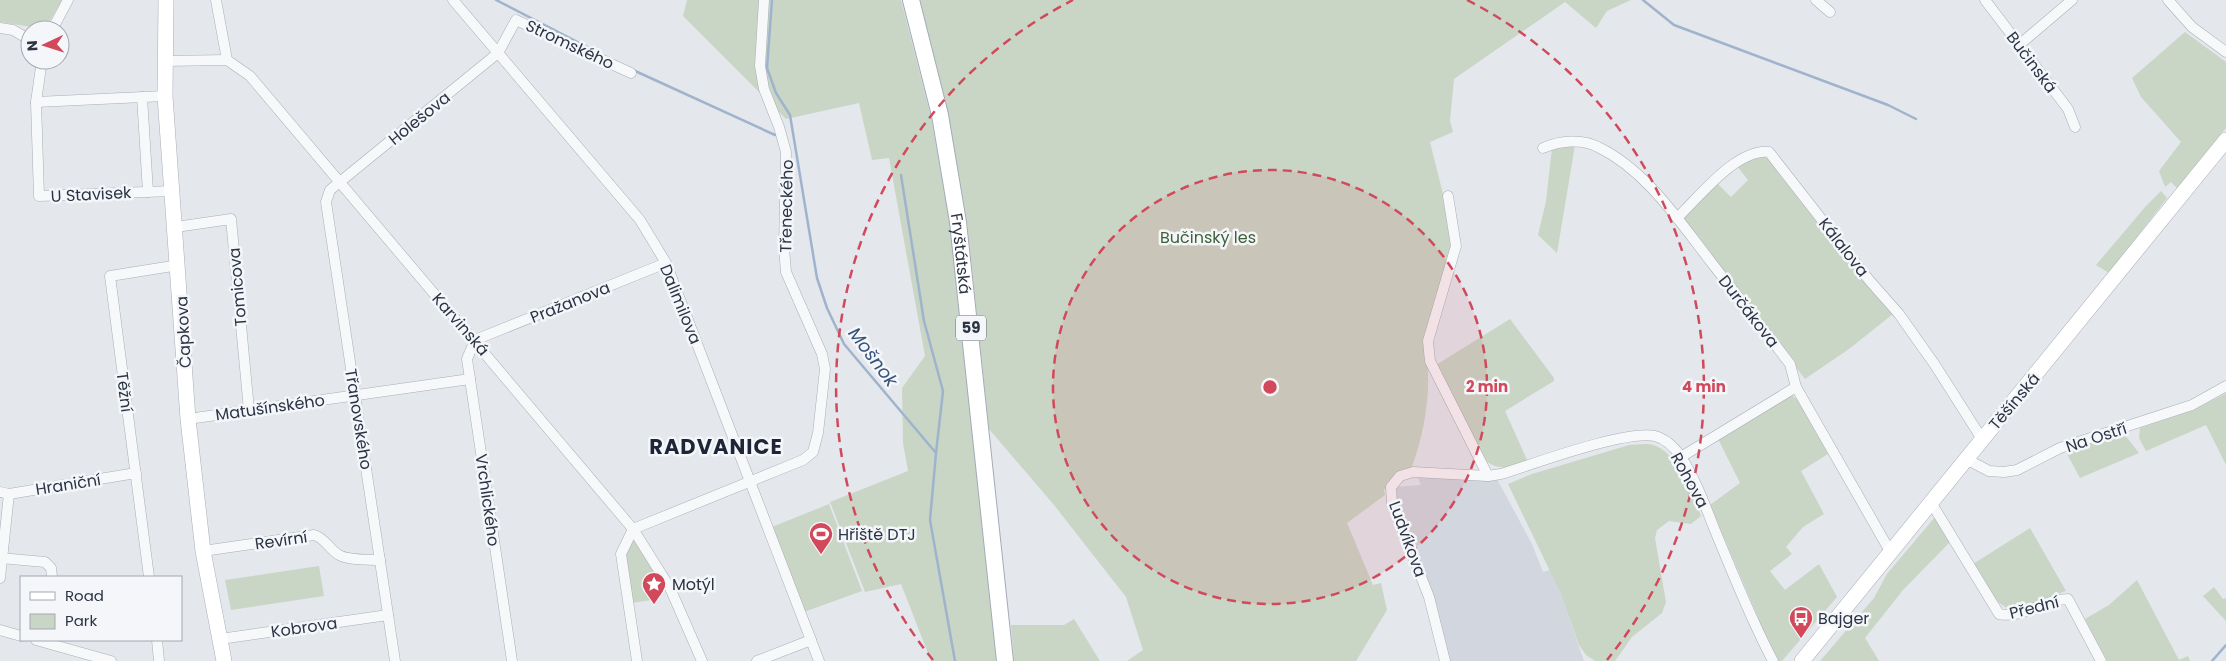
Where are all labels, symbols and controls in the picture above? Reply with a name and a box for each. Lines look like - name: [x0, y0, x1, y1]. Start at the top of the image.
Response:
- street label: Stromského: [522, 14, 618, 75]
- north arrow: [20, 20, 70, 70]
- street label: Bučinská: [2001, 27, 2062, 98]
- text: N: [22, 40, 42, 52]
- street label: Holešova: [383, 86, 455, 150]
- street label: Třeneckého: [774, 159, 799, 253]
- street label: U Stavisek: [50, 181, 133, 208]
- street label: Fryštátská: [945, 212, 977, 295]
- street label: Kálalova: [1813, 213, 1874, 282]
- park label: Bučinský les: [1160, 226, 1256, 249]
- street label: Tomicova: [223, 247, 252, 327]
- street label: Dalimilova: [654, 261, 707, 348]
- street label: Durčákova: [1713, 270, 1784, 352]
- street label: Pražanova: [527, 276, 614, 329]
- street label: Karvinská: [427, 288, 495, 361]
- street label: Čapkova: [170, 295, 197, 369]
- road number: 59: [956, 316, 986, 340]
- water label: Mošnok: [843, 322, 904, 392]
- street label: Třanovského: [339, 367, 378, 471]
- street label: Těšínská: [1984, 368, 2045, 435]
- street label: Těžní: [111, 371, 138, 413]
- text: 2 min: [1466, 376, 1508, 397]
- text: 4 min: [1682, 376, 1726, 397]
- centre of rings: [1261, 378, 1279, 396]
- street label: Matušínského: [214, 388, 326, 427]
- street label: Na Ostří: [2063, 417, 2130, 458]
- district label: RADVANICE: [649, 432, 783, 461]
- street label: Rohova: [1665, 448, 1714, 512]
- street label: Vrchlického: [470, 452, 505, 548]
- street label: Hraniční: [34, 468, 102, 501]
- street label: Ludvíkova: [1383, 498, 1432, 580]
- sports icon: Hřiště DTJ: [808, 521, 834, 555]
- place label: Hřiště DTJ: [838, 523, 916, 546]
- street label: Revírní: [253, 525, 309, 556]
- place icon: Motýl: [641, 571, 667, 605]
- place label: Motýl: [672, 573, 715, 596]
- legend: [20, 576, 182, 641]
- text: Road: [65, 585, 104, 606]
- street label: Přední: [2007, 590, 2061, 625]
- bus stop icon: Bajger: [1788, 605, 1814, 639]
- place label: Bajger: [1818, 607, 1869, 630]
- text: Park: [65, 610, 97, 631]
- street label: Kobrova: [269, 611, 339, 644]

